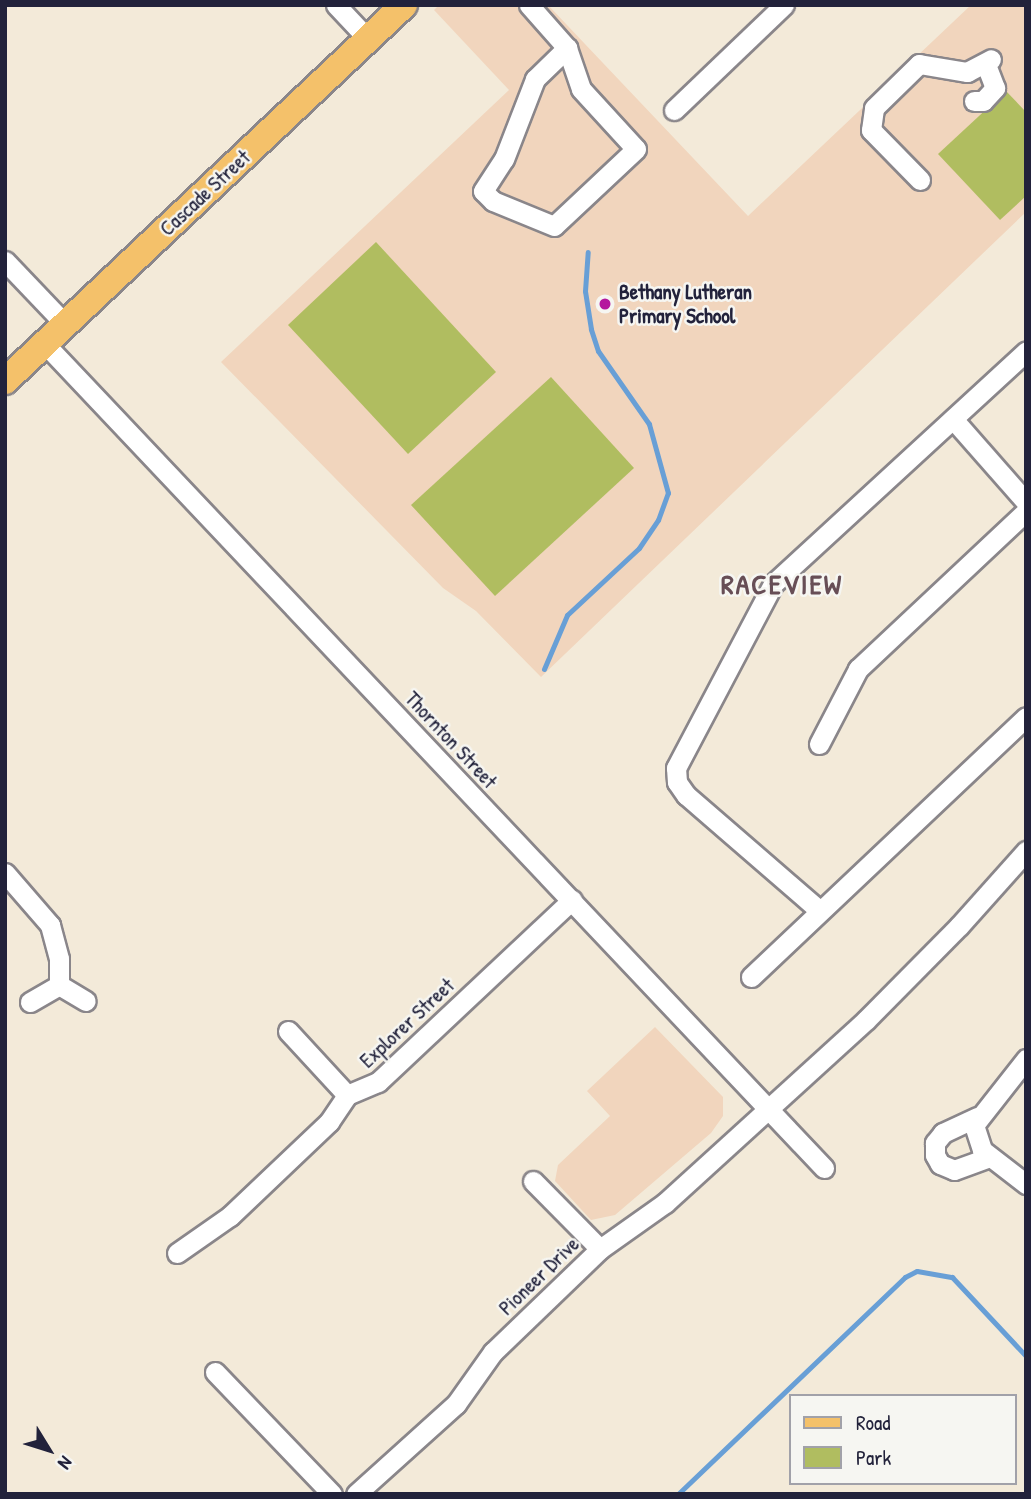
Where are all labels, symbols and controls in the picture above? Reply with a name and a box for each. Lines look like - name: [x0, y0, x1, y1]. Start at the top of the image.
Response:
- street label: Cascade Street: [155, 145, 255, 241]
- place label: Bethany Lutheran Primary School: [619, 279, 752, 329]
- marker: Bethany Lutheran Primary School: [597, 296, 613, 312]
- district label: RACEVIEW: [722, 567, 842, 601]
- street label: Thornton Street: [400, 686, 502, 794]
- street label: Explorer Street: [355, 973, 459, 1073]
- street label: Pioneer Drive: [494, 1232, 584, 1320]
- legend: [790, 1394, 1017, 1485]
- text: Road: [856, 1408, 890, 1437]
- north arrow: [14, 1415, 84, 1485]
- text: Park: [856, 1443, 891, 1472]
- text: N: [52, 1451, 79, 1475]

